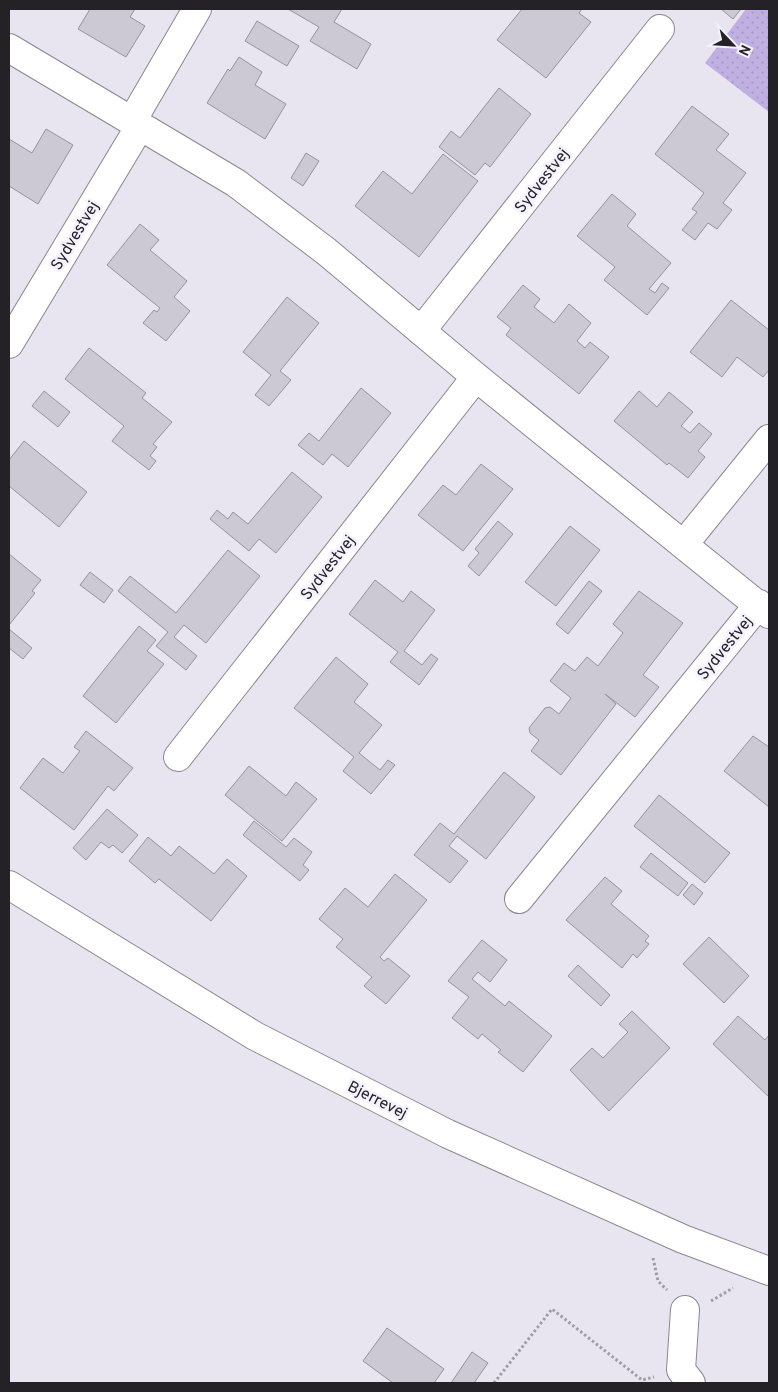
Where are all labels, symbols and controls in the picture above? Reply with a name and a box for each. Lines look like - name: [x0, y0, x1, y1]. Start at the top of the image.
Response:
- north arrow: [708, 20, 758, 70]
- text: N: [734, 42, 753, 58]
- street label: Sydvestvej: [511, 145, 574, 218]
- street label: Sydvestvej: [47, 198, 104, 274]
- street label: Sydvestvej: [297, 532, 360, 605]
- street label: Sydvestvej: [694, 612, 758, 685]
- street label: Bjerrevej: [344, 1077, 410, 1124]

